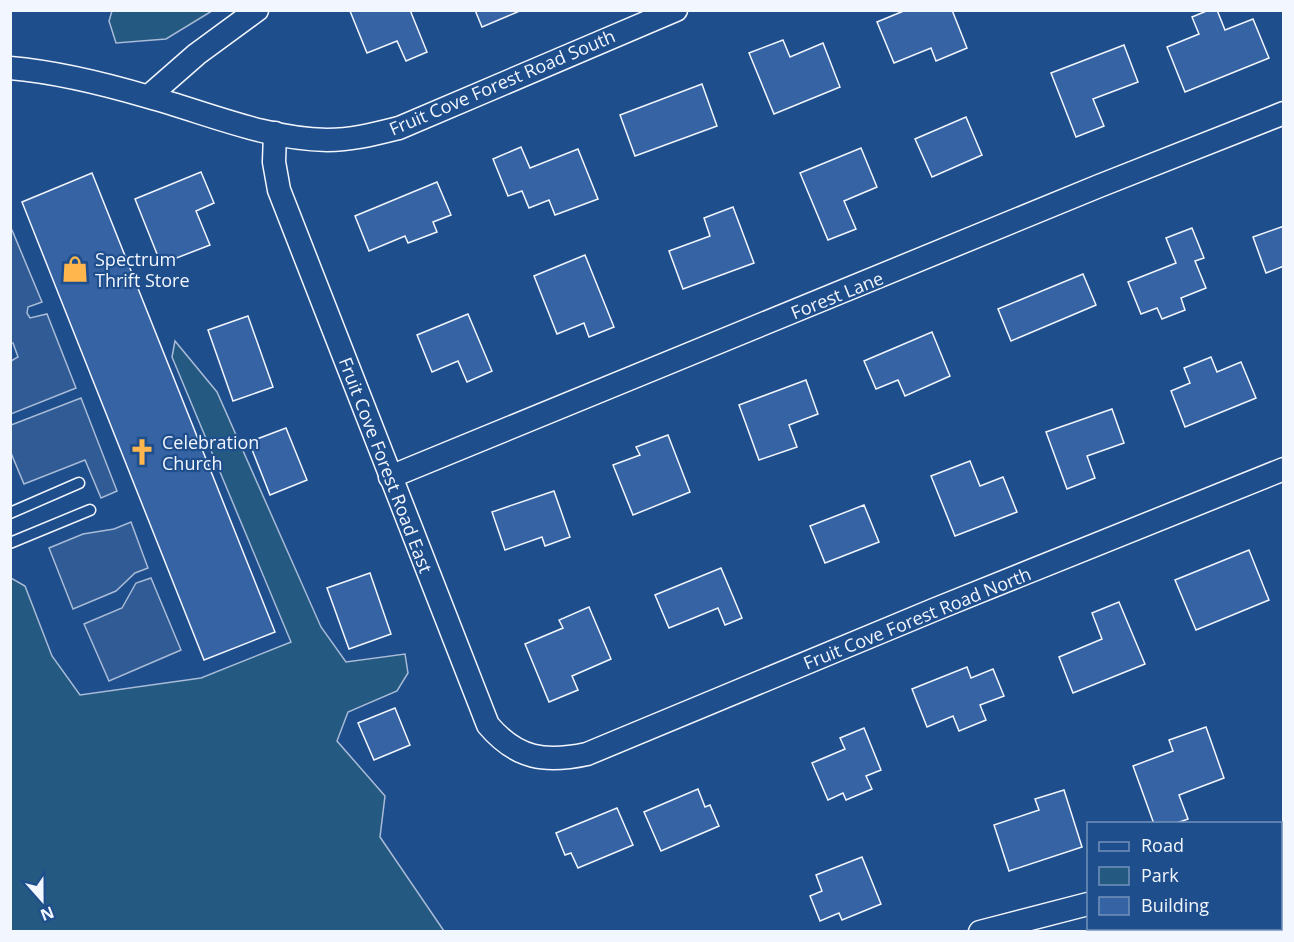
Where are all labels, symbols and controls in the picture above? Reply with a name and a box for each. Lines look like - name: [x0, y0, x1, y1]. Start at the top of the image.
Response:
- street label: Fruit Cove Forest Road South: [385, 23, 619, 141]
- place label: Spectrum Thrift Store: [95, 247, 190, 292]
- shop icon: Spectrum Thrift Store: [60, 254, 90, 284]
- street label: Forest Lane: [787, 266, 887, 324]
- street label: Fruit Cove Forest Road East: [334, 354, 438, 576]
- place label: Celebration Church: [162, 430, 259, 475]
- church icon: Celebration Church: [127, 437, 157, 467]
- street label: Fruit Cove Forest Road North: [800, 561, 1034, 675]
- legend: [1087, 822, 1282, 930]
- text: Road: [1141, 833, 1184, 857]
- text: Park: [1141, 863, 1179, 887]
- north arrow: [12, 870, 72, 930]
- text: Building: [1141, 893, 1209, 917]
- text: N: [37, 901, 57, 927]

